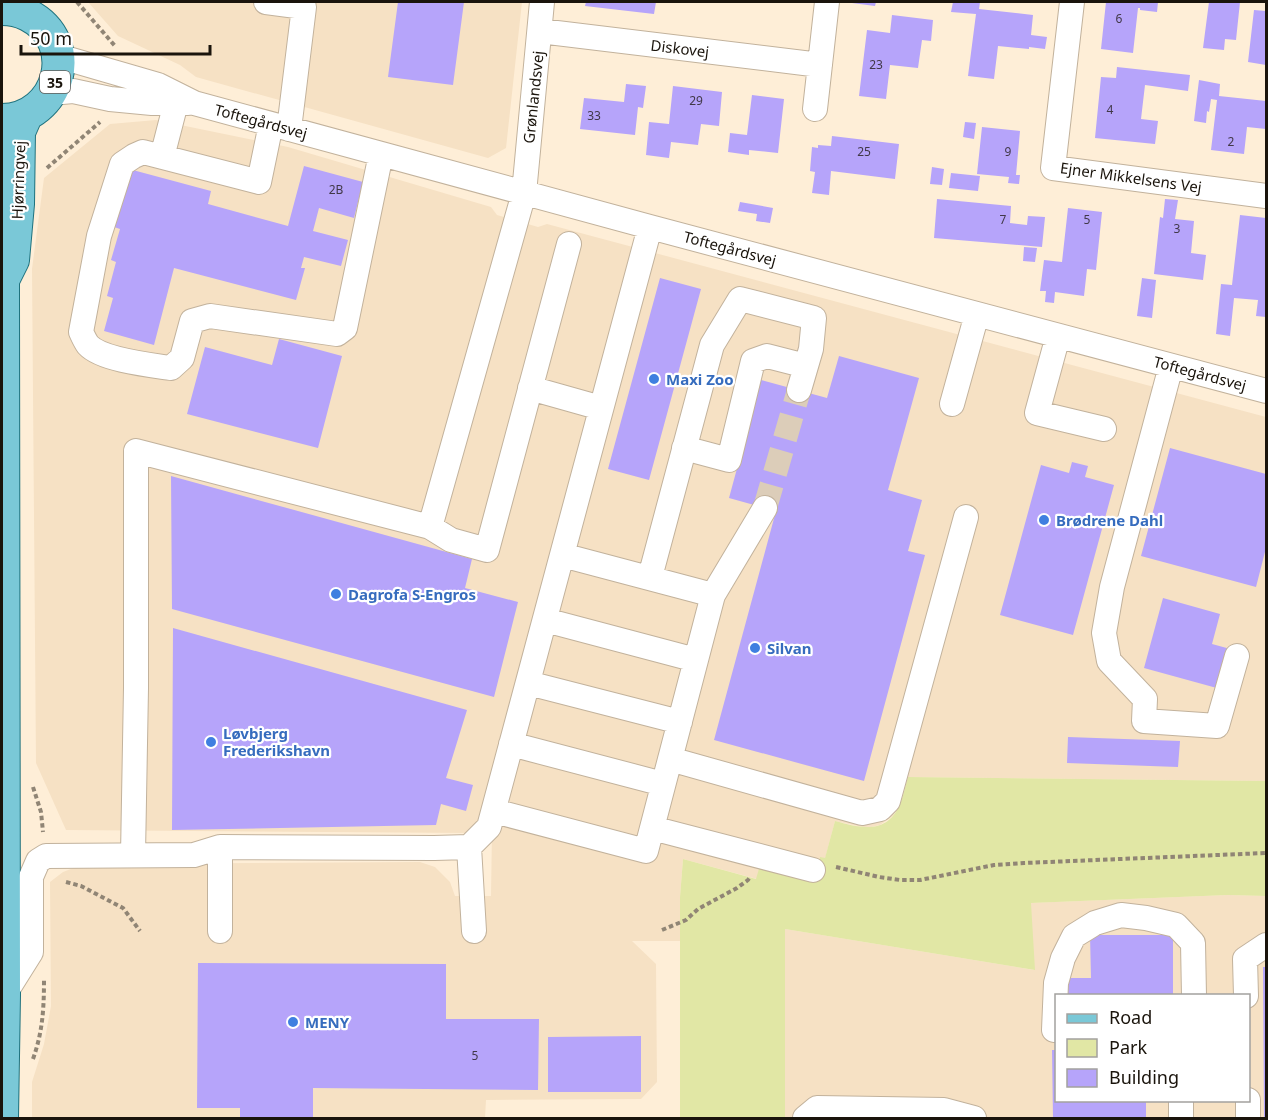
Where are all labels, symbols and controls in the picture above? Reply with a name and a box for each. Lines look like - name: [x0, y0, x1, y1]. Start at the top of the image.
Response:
- house number: 6: [1116, 10, 1123, 27]
- scale bar: [21, 18, 210, 56]
- text: 50 m: [30, 26, 72, 50]
- street label: Diskovej: [650, 34, 710, 62]
- street label: Grønlandsvej: [518, 50, 548, 144]
- house number: 23: [869, 56, 883, 73]
- road number: 35: [40, 71, 70, 93]
- house number: 29: [689, 92, 703, 109]
- street label: Toftegårdsvej: [212, 99, 310, 143]
- house number: 4: [1107, 101, 1114, 118]
- house number: 33: [587, 107, 601, 124]
- house number: 2: [1228, 133, 1235, 150]
- street label: Hjørringvej: [7, 140, 29, 220]
- house number: 25: [857, 143, 871, 160]
- house number: 9: [1005, 143, 1012, 160]
- street label: Ejner Mikkelsens Vej: [1059, 157, 1203, 197]
- house number: 2B: [329, 181, 344, 198]
- house number: 7: [1000, 211, 1007, 228]
- house number: 5: [1084, 211, 1091, 228]
- house number: 3: [1174, 220, 1181, 237]
- street label: Toftegårdsvej: [681, 226, 779, 270]
- street label: Toftegårdsvej: [1151, 351, 1249, 395]
- place label: Maxi Zoo: [666, 369, 734, 389]
- marker: Maxi Zoo: [647, 372, 661, 386]
- place label: Brødrene Dahl: [1056, 510, 1163, 530]
- marker: Brødrene Dahl: [1037, 513, 1051, 527]
- place label: Dagrofa S-Engros: [348, 584, 476, 604]
- marker: Dagrofa S-Engros: [329, 587, 343, 601]
- place label: Silvan: [767, 638, 812, 658]
- marker: Silvan: [748, 641, 762, 655]
- place label: Løvbjerg Frederikshavn: [223, 723, 330, 760]
- marker: Løvbjerg Frederikshavn: [204, 735, 218, 749]
- legend: [1055, 994, 1250, 1102]
- text: Road: [1109, 1005, 1152, 1029]
- place label: MENY: [305, 1012, 350, 1032]
- marker: MENY: [286, 1015, 300, 1029]
- text: Park: [1109, 1035, 1147, 1059]
- house number: 5: [472, 1047, 479, 1064]
- text: Building: [1109, 1065, 1179, 1089]

